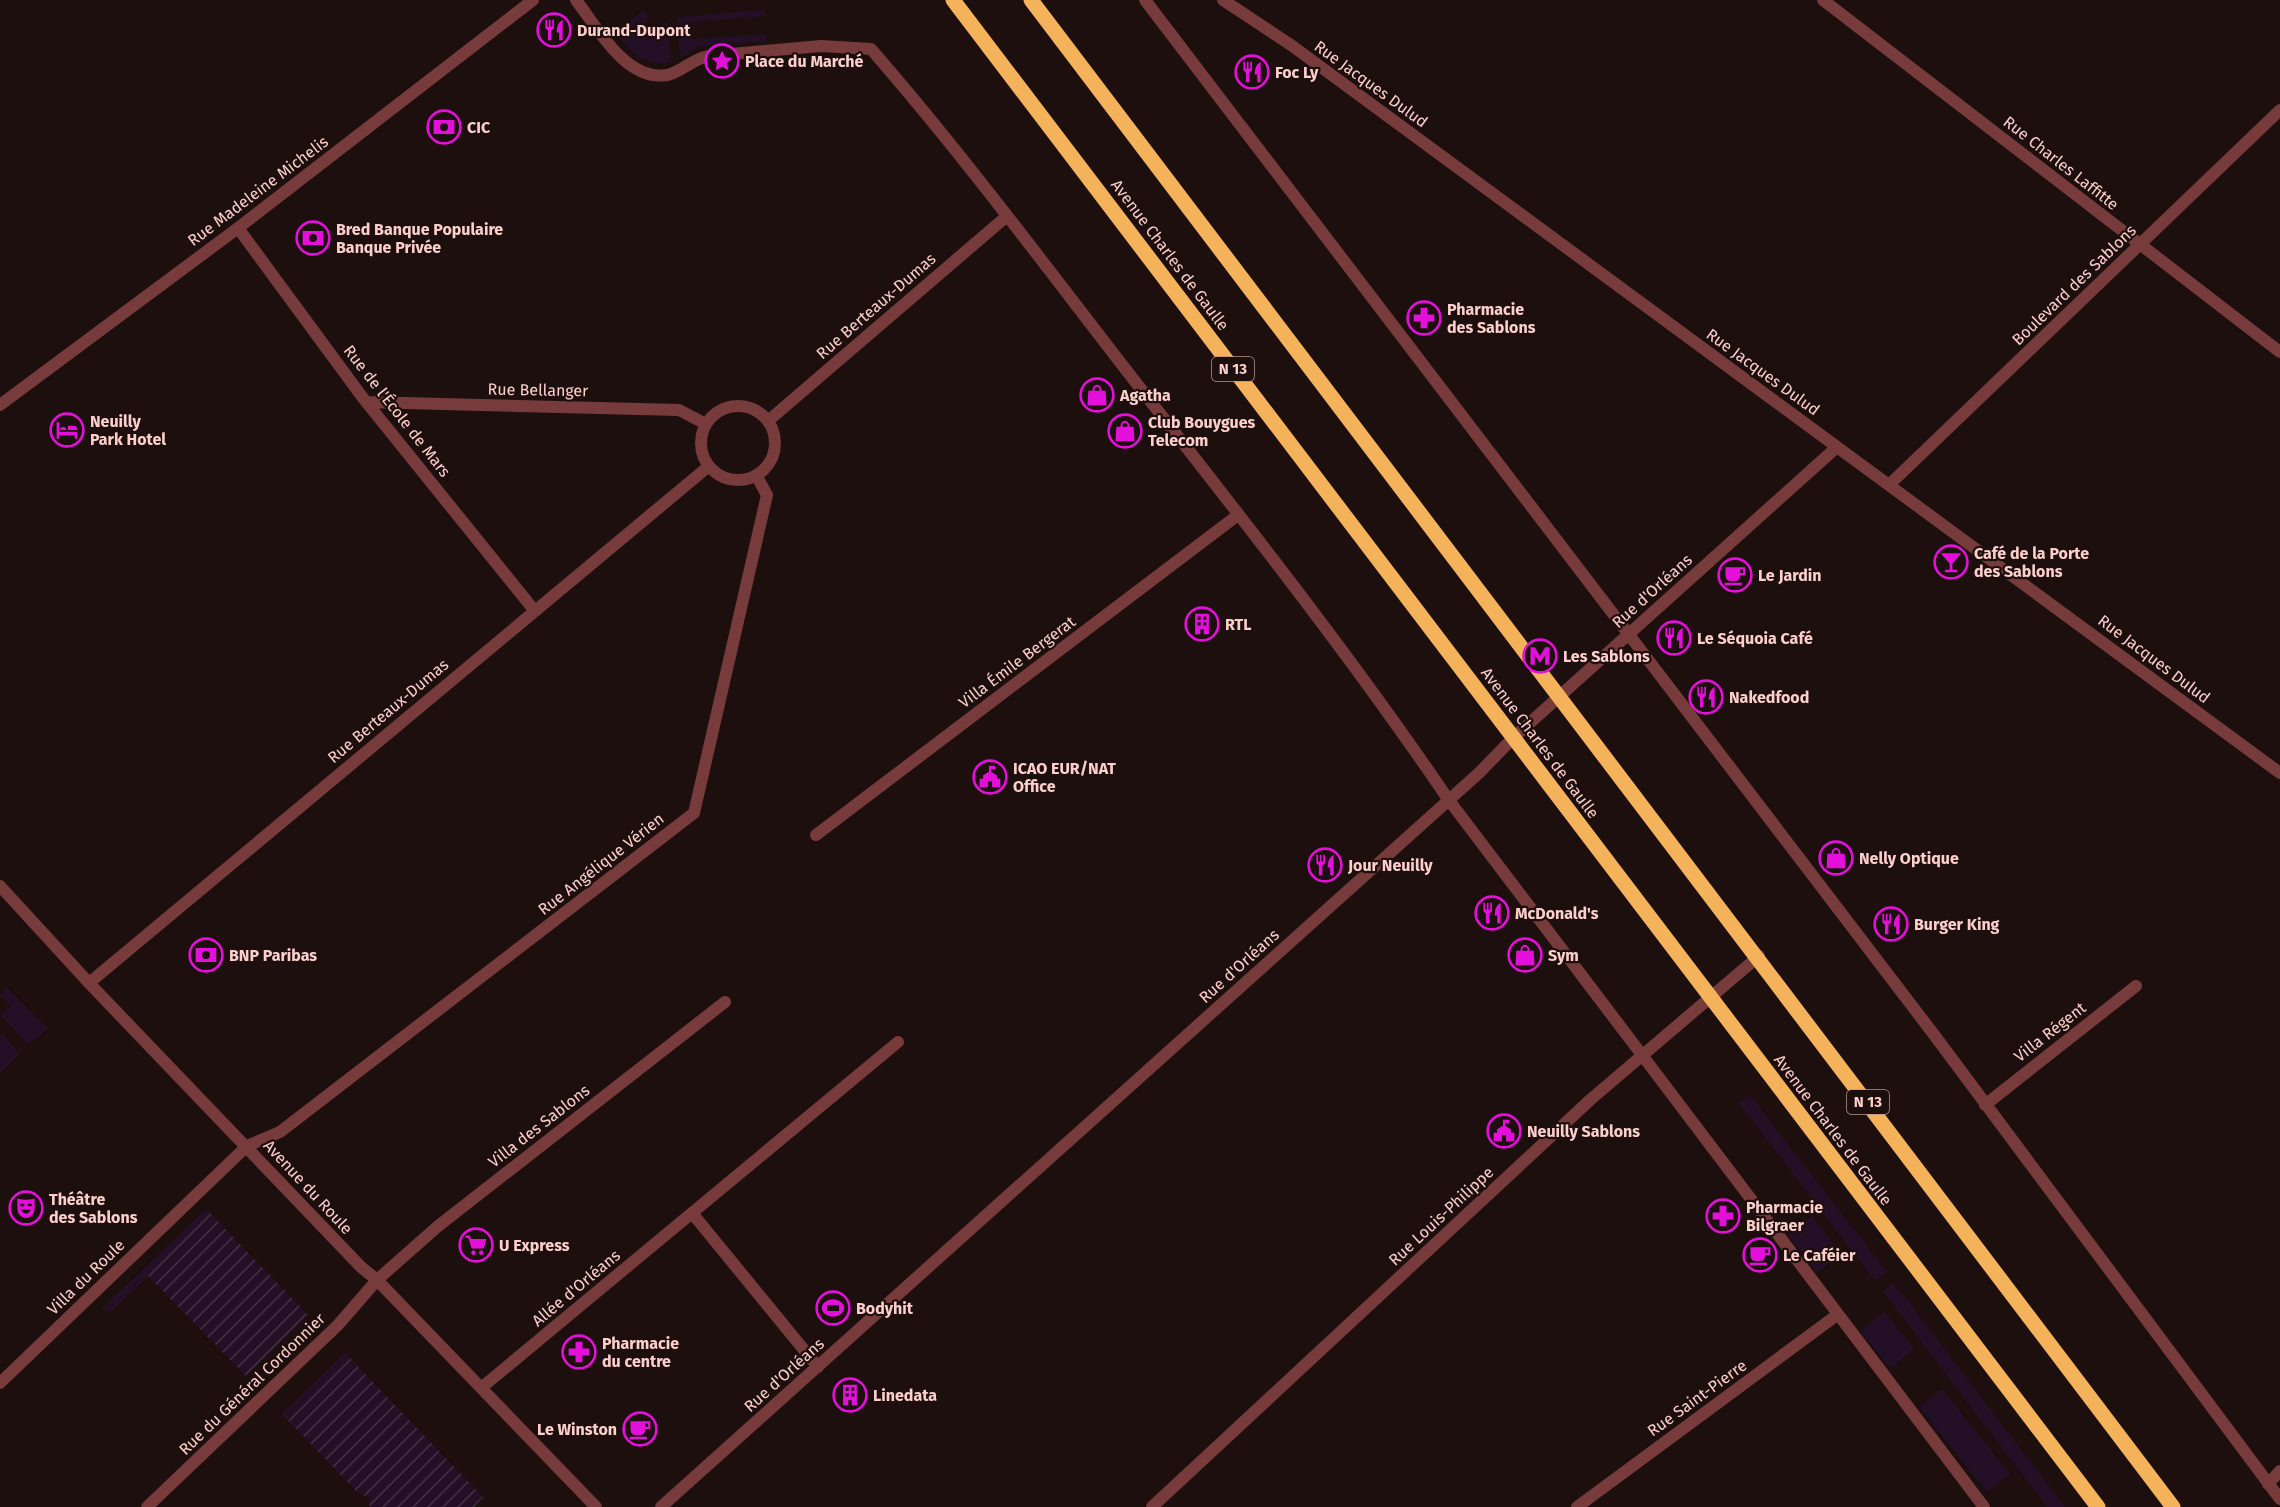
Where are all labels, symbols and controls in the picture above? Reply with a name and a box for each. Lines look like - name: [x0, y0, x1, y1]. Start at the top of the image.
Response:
- restaurant icon: Durand-Dupont: [536, 12, 572, 48]
- place label: Durand-Dupont: [577, 21, 691, 40]
- street label: Rue Jacques Dulud: [1311, 37, 1431, 131]
- place icon: Place du Marché: [704, 43, 740, 79]
- place label: Place du Marché: [745, 52, 864, 71]
- restaurant icon: Foc Ly: [1234, 54, 1270, 90]
- place label: Foc Ly: [1275, 63, 1319, 82]
- bank icon: CIC: [426, 109, 462, 145]
- street label: Rue Charles Laffitte: [2000, 112, 2122, 214]
- place label: CIC: [467, 118, 491, 137]
- street label: Rue Madeleine Michelis: [184, 132, 332, 250]
- street label: Avenue Charles de Gaulle: [1107, 176, 1233, 334]
- bank icon: Bred Banque Populaire Banque Privée: [295, 220, 331, 256]
- place label: Bred Banque Populaire Banque Privée: [336, 220, 503, 257]
- street label: Boulevard des Sablons: [2008, 221, 2140, 349]
- street label: Rue Berteaux-Dumas: [813, 249, 939, 363]
- pharmacy icon: Pharmacie des Sablons: [1406, 300, 1442, 336]
- place label: Pharmacie des Sablons: [1447, 300, 1536, 337]
- street label: Rue Jacques Dulud: [1703, 325, 1823, 419]
- street label: Rue de l'École de Mars: [340, 341, 455, 481]
- road number: N 13: [1212, 357, 1254, 381]
- shop icon: Agatha: [1079, 377, 1115, 413]
- street label: Rue Bellanger: [487, 380, 589, 400]
- place label: Agatha: [1119, 386, 1171, 405]
- hotel icon: Neuilly Park Hotel: [49, 412, 85, 448]
- place label: Neuilly Park Hotel: [90, 412, 166, 449]
- shop icon: Club Bouygues Telecom: [1107, 413, 1143, 449]
- place label: Club Bouygues Telecom: [1148, 413, 1256, 450]
- bar icon: Café de la Porte des Sablons: [1933, 544, 1969, 580]
- place label: Café de la Porte des Sablons: [1974, 544, 2089, 581]
- street label: Rue d'Orléans: [1608, 550, 1696, 632]
- cafe icon: Le Jardin: [1717, 557, 1753, 593]
- place label: Le Jardin: [1758, 566, 1822, 585]
- building icon: RTL: [1184, 606, 1220, 642]
- street label: Villa Émile Bergerat: [954, 611, 1079, 712]
- street label: Rue Jacques Dulud: [2094, 611, 2214, 707]
- place label: RTL: [1225, 615, 1251, 634]
- restaurant icon: Le Séquoia Café: [1656, 620, 1692, 656]
- place label: Le Séquoia Café: [1697, 629, 1813, 648]
- metro station icon: Les Sablons: [1522, 638, 1558, 674]
- place label: Les Sablons: [1563, 647, 1650, 666]
- street label: Rue Berteaux-Dumas: [324, 655, 452, 767]
- street label: Avenue Charles de Gaulle: [1477, 664, 1603, 822]
- restaurant icon: Nakedfood: [1688, 679, 1724, 715]
- place label: Nakedfood: [1729, 688, 1809, 707]
- public building icon: ICAO EUR/NAT Office: [972, 759, 1008, 795]
- place label: ICAO EUR/NAT Office: [1013, 759, 1116, 796]
- street label: Rue Angélique Vérien: [534, 809, 668, 919]
- shop icon: Nelly Optique: [1818, 840, 1854, 876]
- restaurant icon: Jour Neuilly: [1307, 847, 1343, 883]
- place label: Nelly Optique: [1859, 849, 1959, 868]
- place label: Jour Neuilly: [1347, 856, 1433, 875]
- restaurant icon: McDonald's: [1474, 895, 1510, 931]
- place label: McDonald's: [1515, 904, 1599, 923]
- restaurant icon: Burger King: [1873, 906, 1909, 942]
- place label: Burger King: [1914, 915, 2000, 934]
- street label: Rue d'Orléans: [1195, 925, 1283, 1007]
- bank icon: BNP Paribas: [188, 937, 224, 973]
- shop icon: Sym: [1507, 937, 1543, 973]
- place label: BNP Paribas: [229, 946, 317, 965]
- place label: Sym: [1548, 946, 1579, 965]
- street label: Villa Régent: [2010, 998, 2090, 1066]
- street label: Avenue Charles de Gaulle: [1770, 1051, 1896, 1209]
- street label: Villa des Sablons: [485, 1081, 593, 1171]
- road number: N 13: [1847, 1090, 1889, 1114]
- public building icon: Neuilly Sablons: [1486, 1113, 1522, 1149]
- place label: Neuilly Sablons: [1527, 1122, 1640, 1141]
- street label: Avenue du Roule: [259, 1136, 357, 1238]
- street label: Rue Louis-Philippe: [1385, 1163, 1497, 1269]
- theatre icon: Théâtre des Sablons: [8, 1190, 44, 1226]
- place label: Théâtre des Sablons: [49, 1190, 138, 1227]
- pharmacy icon: Pharmacie Bilgraer: [1705, 1198, 1741, 1234]
- place label: Pharmacie Bilgraer: [1746, 1198, 1823, 1235]
- supermarket icon: U Express: [458, 1227, 494, 1263]
- street label: Villa du Roule: [43, 1235, 129, 1319]
- place label: U Express: [499, 1236, 570, 1255]
- cafe icon: Le Caféier: [1742, 1237, 1778, 1273]
- street label: Allée d'Orléans: [528, 1246, 624, 1330]
- place label: Le Caféier: [1783, 1246, 1856, 1265]
- sports icon: Bodyhit: [815, 1290, 851, 1326]
- place label: Bodyhit: [856, 1299, 914, 1318]
- street label: Rue du Général Cordonnier: [175, 1309, 330, 1459]
- pharmacy icon: Pharmacie du centre: [561, 1334, 597, 1370]
- place label: Pharmacie du centre: [602, 1334, 679, 1371]
- street label: Rue d'Orléans: [740, 1334, 828, 1416]
- street label: Rue Saint-Pierre: [1644, 1356, 1750, 1440]
- building icon: Linedata: [832, 1377, 868, 1413]
- place label: Linedata: [873, 1386, 937, 1405]
- cafe icon: Le Winston: [622, 1411, 658, 1447]
- place label: Le Winston: [537, 1420, 617, 1439]

